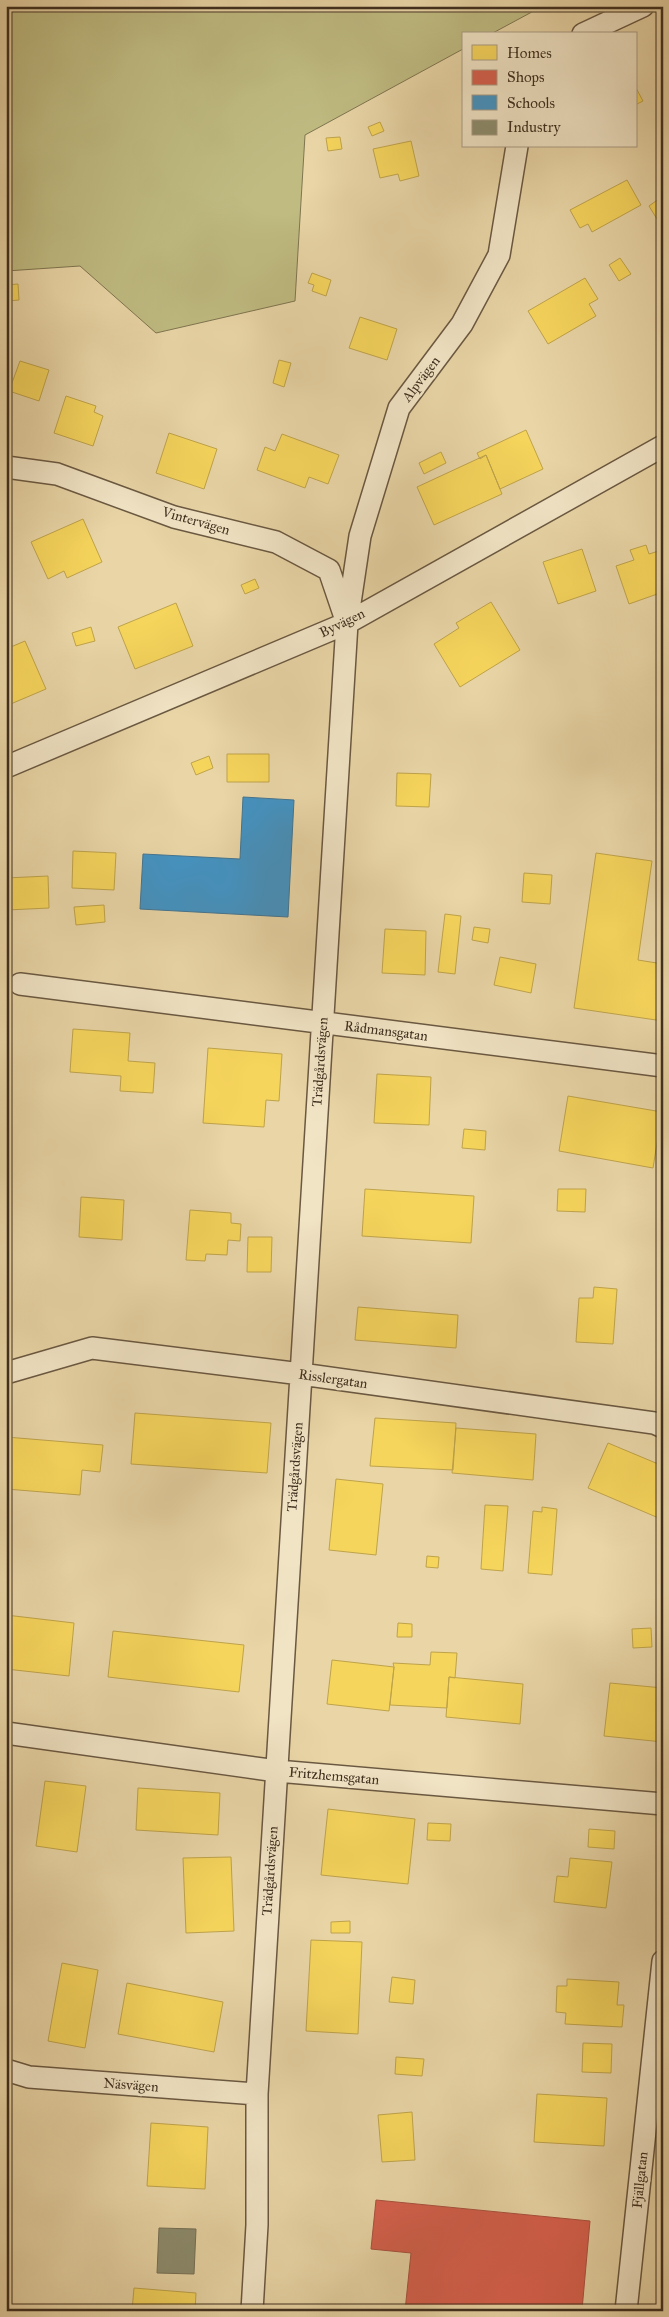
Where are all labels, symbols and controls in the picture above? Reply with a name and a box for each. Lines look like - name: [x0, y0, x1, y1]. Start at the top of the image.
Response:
- legend: [462, 32, 636, 148]
- text: Homes: [507, 44, 552, 62]
- text: Shops: [507, 68, 545, 86]
- text: Schools: [507, 94, 555, 112]
- text: Industry: [507, 118, 561, 136]
- street label: Alpvägen: [398, 353, 444, 406]
- street label: Vintervägen: [159, 503, 232, 539]
- street label: Byvägen: [317, 605, 368, 641]
- street label: Trädgårdsvägen: [308, 1016, 332, 1107]
- street label: Rådmansgatan: [343, 1017, 429, 1045]
- street label: Risslergatan: [297, 1366, 369, 1392]
- street label: Trädgårdsvägen: [283, 1421, 307, 1512]
- street label: Fritzhemsgatan: [288, 1764, 380, 1788]
- street label: Trädgårdsvägen: [258, 1825, 282, 1916]
- street label: Näsvägen: [103, 2075, 160, 2095]
- street label: Fjällgatan: [629, 2150, 651, 2209]

